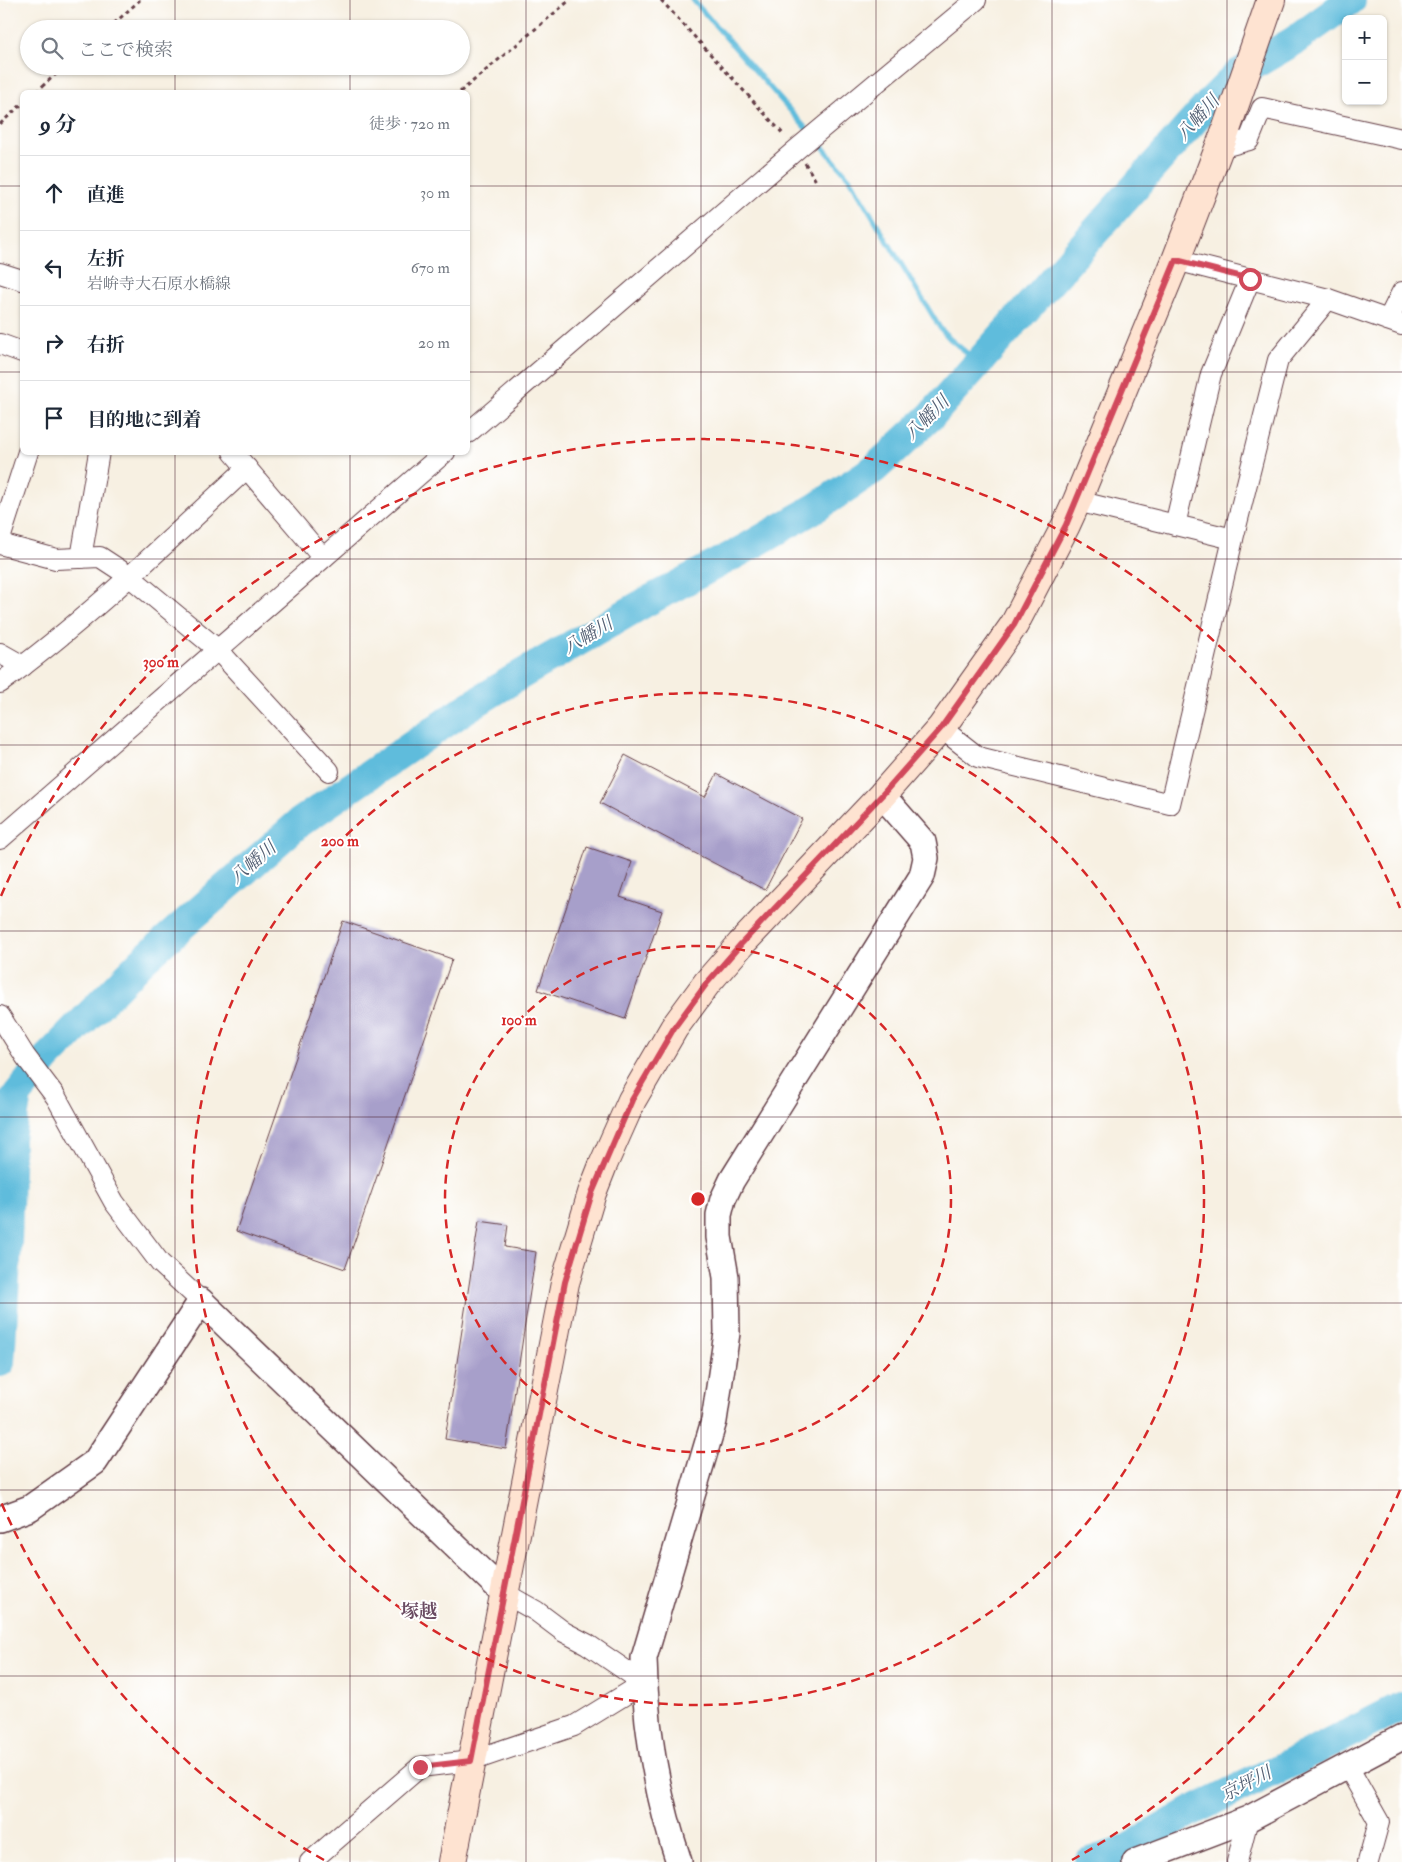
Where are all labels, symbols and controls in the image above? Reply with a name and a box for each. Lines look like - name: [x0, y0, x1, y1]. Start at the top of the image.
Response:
- map controls: [1342, 15, 1387, 105]
- button: +: [1342, 15, 1387, 60]
- search box: [20, 20, 470, 75]
- icon: search: [38, 34, 66, 62]
- text: ここで検索: [78, 38, 173, 62]
- button: −: [1342, 60, 1387, 105]
- water label: 八幡川: [1171, 89, 1226, 146]
- text: 9 分: [40, 111, 76, 138]
- text: 徒歩 · 720 m: [369, 114, 450, 134]
- icon: ahead: [40, 179, 68, 207]
- text: 直進: [87, 183, 125, 207]
- text: 30 m: [420, 183, 450, 203]
- text: 左折: [87, 247, 125, 271]
- icon: left: [40, 254, 68, 282]
- text: 670 m: [411, 258, 450, 278]
- route start: [1239, 268, 1262, 291]
- text: 岩峅寺大石原水橋線: [87, 274, 231, 294]
- icon: right: [40, 329, 68, 357]
- text: 右折: [87, 333, 125, 357]
- text: 20 m: [418, 333, 450, 353]
- water label: 八幡川: [900, 389, 956, 445]
- icon: arrive: [40, 404, 68, 432]
- text: 目的地に到着: [87, 408, 201, 432]
- water label: 八幡川: [559, 611, 619, 660]
- text: 300 m: [143, 653, 179, 672]
- text: 200 m: [321, 832, 359, 851]
- water label: 八幡川: [225, 835, 282, 889]
- text: 100 m: [501, 1011, 537, 1030]
- centre of rings: [689, 1190, 707, 1208]
- district label: 塚越: [401, 1600, 437, 1623]
- route end: [409, 1756, 432, 1779]
- water label: 京坪川: [1217, 1761, 1277, 1807]

